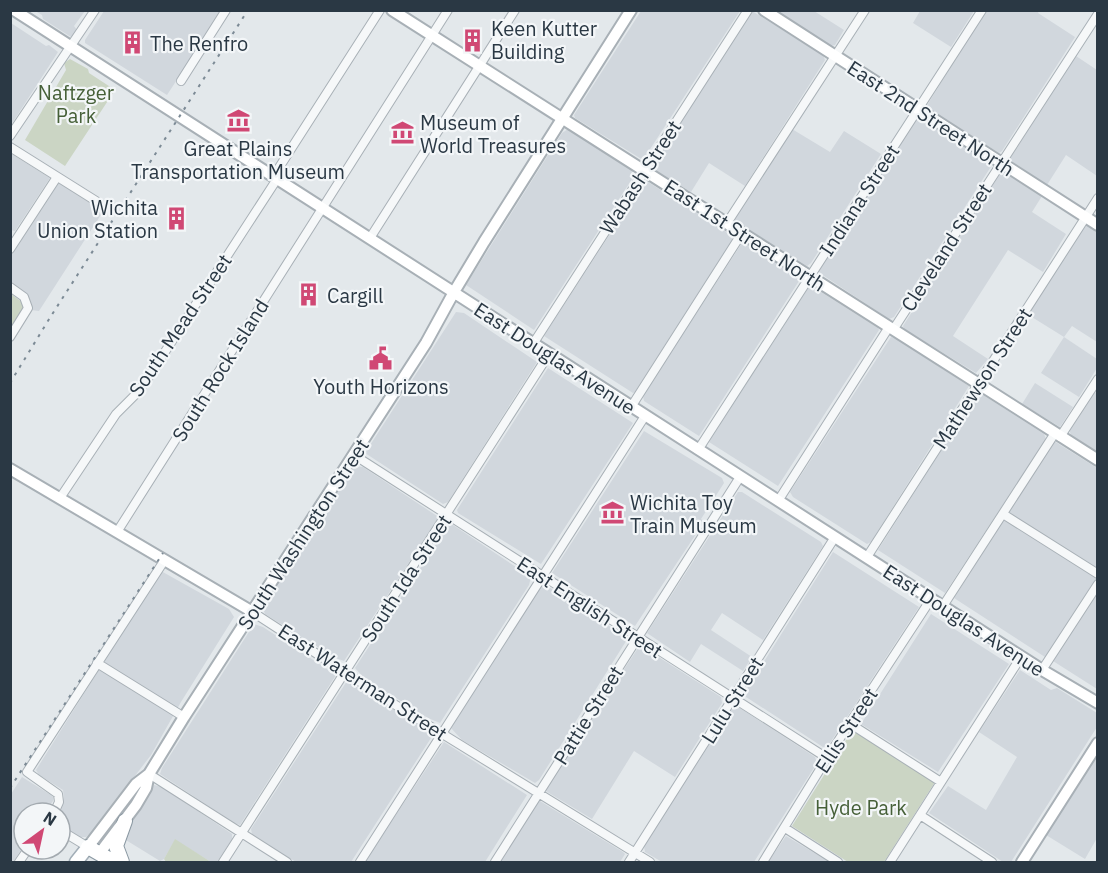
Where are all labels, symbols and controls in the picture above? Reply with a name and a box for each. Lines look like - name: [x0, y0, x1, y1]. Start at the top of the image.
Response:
- place label: Keen Kutter Building: [491, 15, 597, 65]
- building icon: Keen Kutter Building: [460, 27, 486, 53]
- building icon: The Renfro: [119, 30, 145, 56]
- place label: The Renfro: [150, 30, 248, 57]
- street label: East 2nd Street North: [842, 54, 1020, 182]
- park label: Naftzger Park: [38, 79, 114, 129]
- museum icon: Great Plains Transportation Museum: [225, 107, 251, 133]
- place label: Museum of World Treasures: [420, 109, 566, 159]
- street label: Wabash Street: [593, 115, 687, 239]
- museum icon: Museum of World Treasures: [389, 120, 415, 146]
- place label: Great Plains Transportation Museum: [131, 135, 345, 185]
- street label: Indiana Street: [813, 139, 905, 261]
- street label: East 1st Street North: [659, 173, 831, 297]
- street label: Cleveland Street: [894, 178, 998, 316]
- place label: Wichita Union Station: [37, 194, 158, 244]
- building icon: Wichita Union Station: [163, 205, 189, 231]
- street label: South Mead Street: [122, 248, 238, 402]
- building icon: Cargill: [296, 282, 322, 308]
- place label: Cargill: [327, 282, 383, 309]
- street label: South Rock Island: [165, 294, 275, 446]
- street label: East Douglas Avenue: [469, 296, 641, 420]
- street label: Mathewson Street: [926, 302, 1038, 454]
- public building icon: Youth Horizons: [368, 346, 394, 372]
- place label: Youth Horizons: [313, 373, 449, 400]
- street label: South Washington Street: [231, 433, 375, 635]
- place label: Wichita Toy Train Museum: [630, 489, 757, 539]
- museum icon: Wichita Toy Train Museum: [599, 500, 625, 526]
- street label: South Ida Street: [355, 509, 457, 647]
- street label: East English Street: [512, 550, 668, 664]
- street label: East Douglas Avenue: [878, 558, 1050, 682]
- street label: East Waterman Street: [273, 617, 453, 747]
- street label: Lulu Street: [695, 651, 769, 749]
- street label: Pattie Street: [547, 660, 629, 770]
- street label: Ellis Street: [808, 682, 884, 778]
- park label: Hyde Park: [815, 794, 907, 821]
- north arrow: [12, 801, 72, 861]
- text: N: [40, 807, 60, 830]

